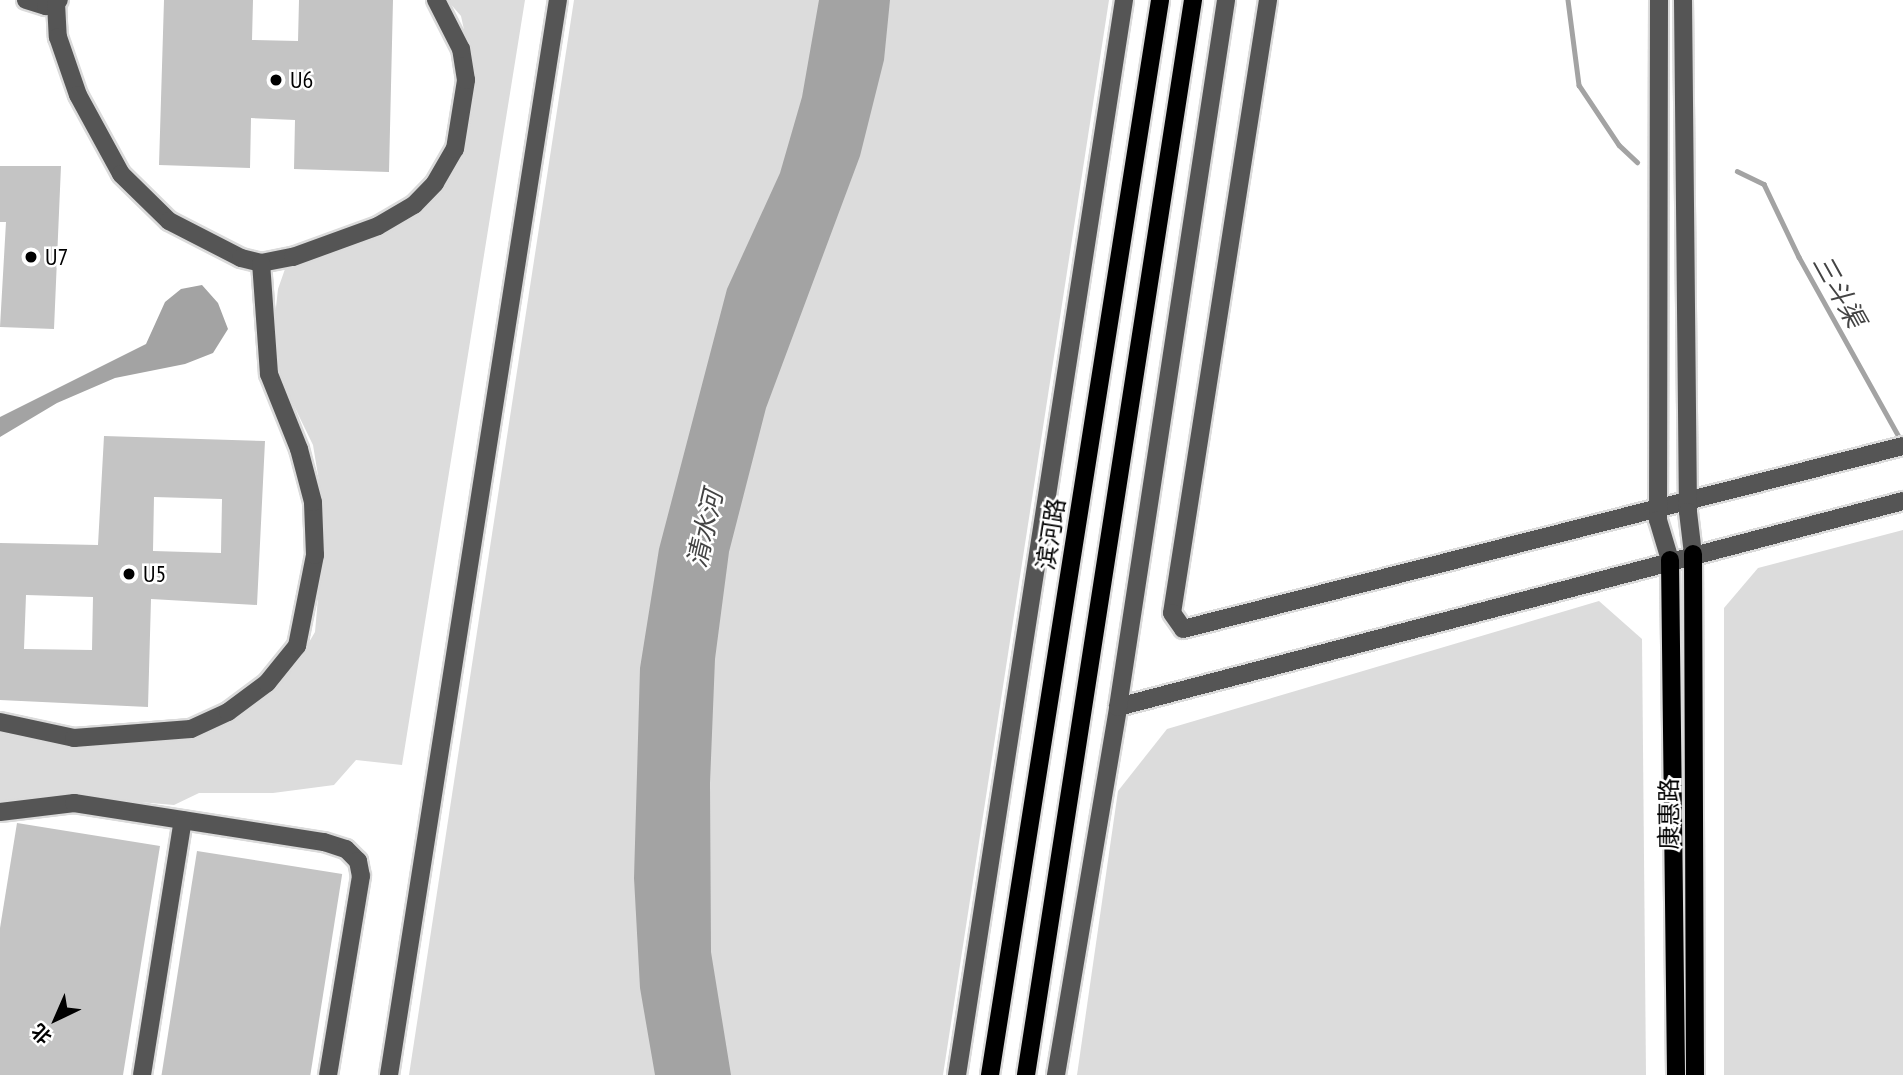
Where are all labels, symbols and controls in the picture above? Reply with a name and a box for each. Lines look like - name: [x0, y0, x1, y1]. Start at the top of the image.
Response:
- place label: U6: [290, 66, 313, 94]
- marker: U6: [268, 72, 284, 88]
- place label: U7: [45, 243, 68, 271]
- marker: U7: [23, 249, 39, 265]
- water label: 三斗渠: [1806, 249, 1872, 333]
- water label: 清水河: [681, 487, 729, 571]
- street label: 滨河路: [1031, 496, 1071, 572]
- place label: U5: [143, 560, 166, 588]
- marker: U5: [121, 566, 137, 582]
- street label: 康惠路: [1655, 778, 1683, 850]
- north arrow: [21, 984, 91, 1054]
- text: 北: [26, 1019, 57, 1049]

